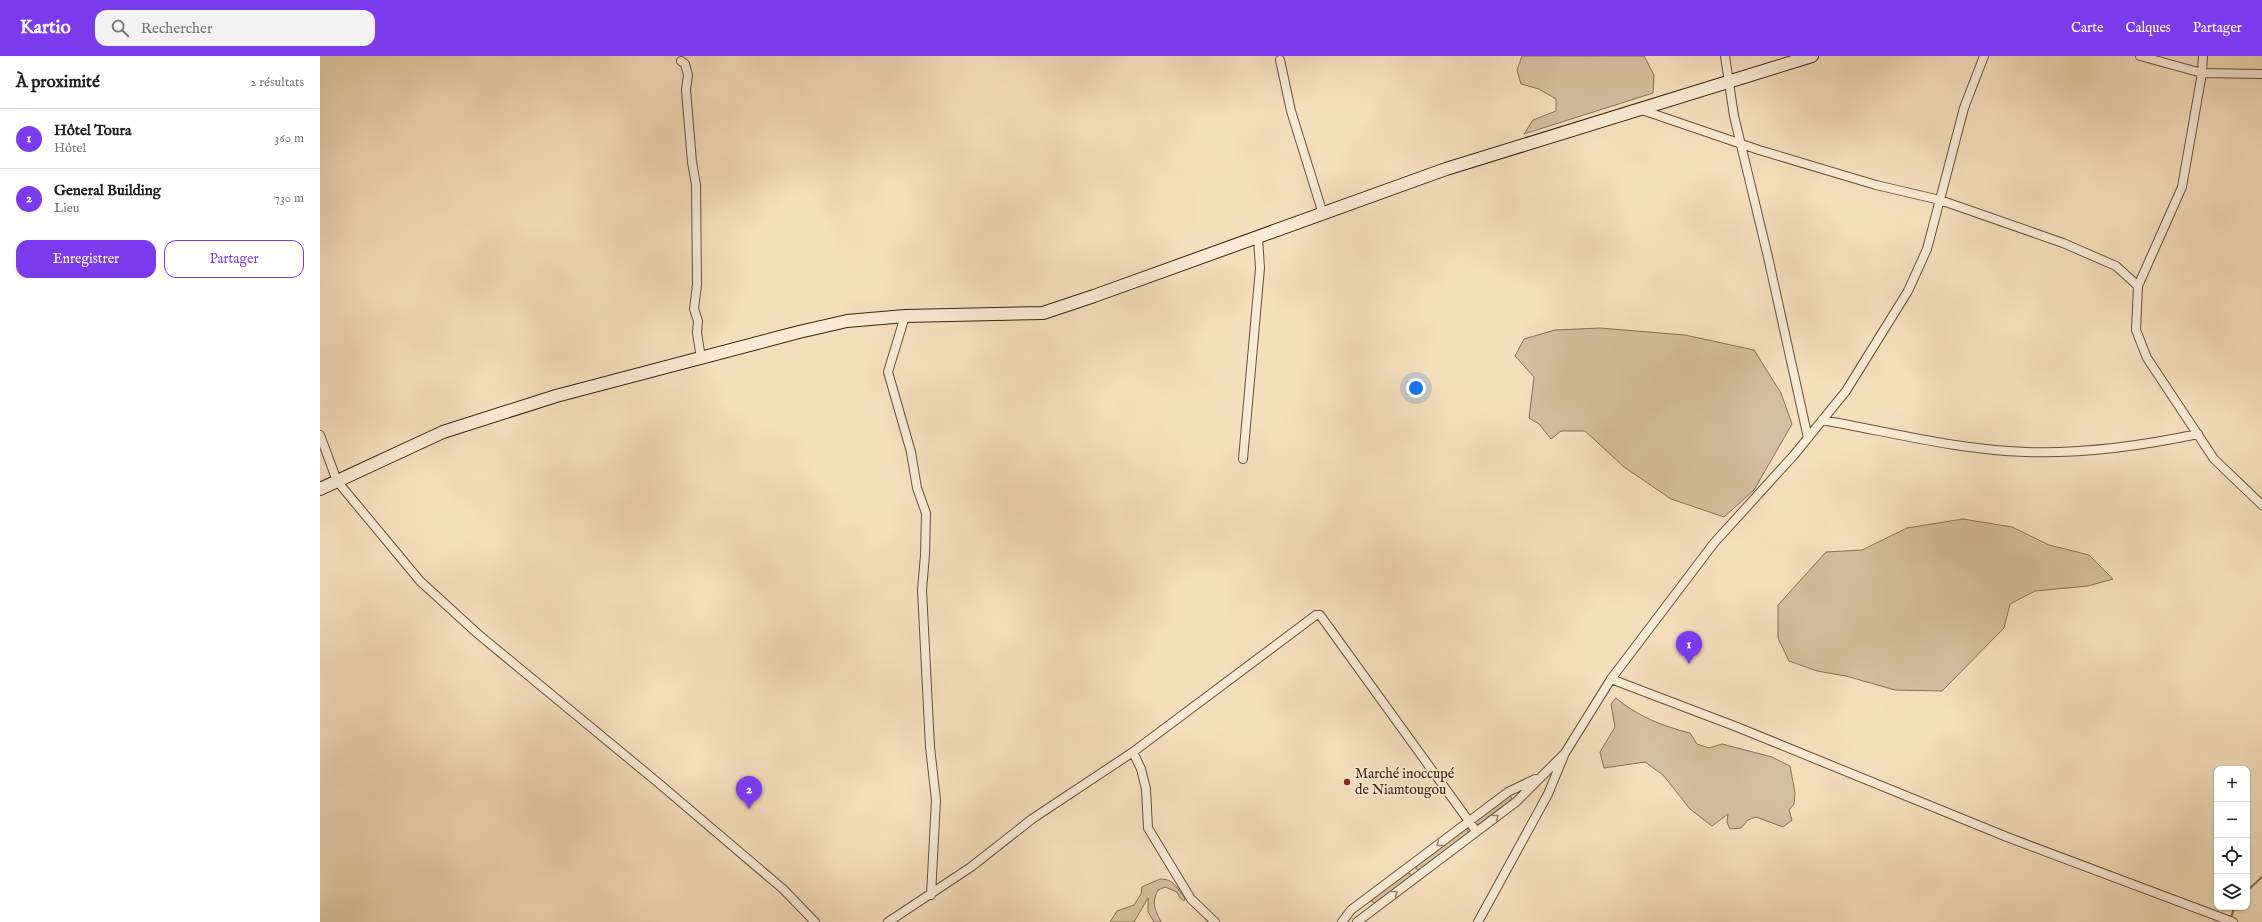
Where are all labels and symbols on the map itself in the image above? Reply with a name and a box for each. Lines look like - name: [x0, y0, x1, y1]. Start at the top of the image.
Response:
- your location: [1406, 378, 1426, 398]
- pin: 1: [1676, 631, 1702, 664]
- place label: Marché inoccupé de Niamtougou: [1355, 765, 1455, 799]
- pin: 2: [736, 776, 762, 809]
- marker: Marché inoccupé de Niamtougou: [1342, 777, 1352, 787]
- one-way arrow: [1491, 815, 1498, 822]
- one-way arrow: [1436, 839, 1443, 846]
- one-way arrow: [1390, 891, 1397, 898]

